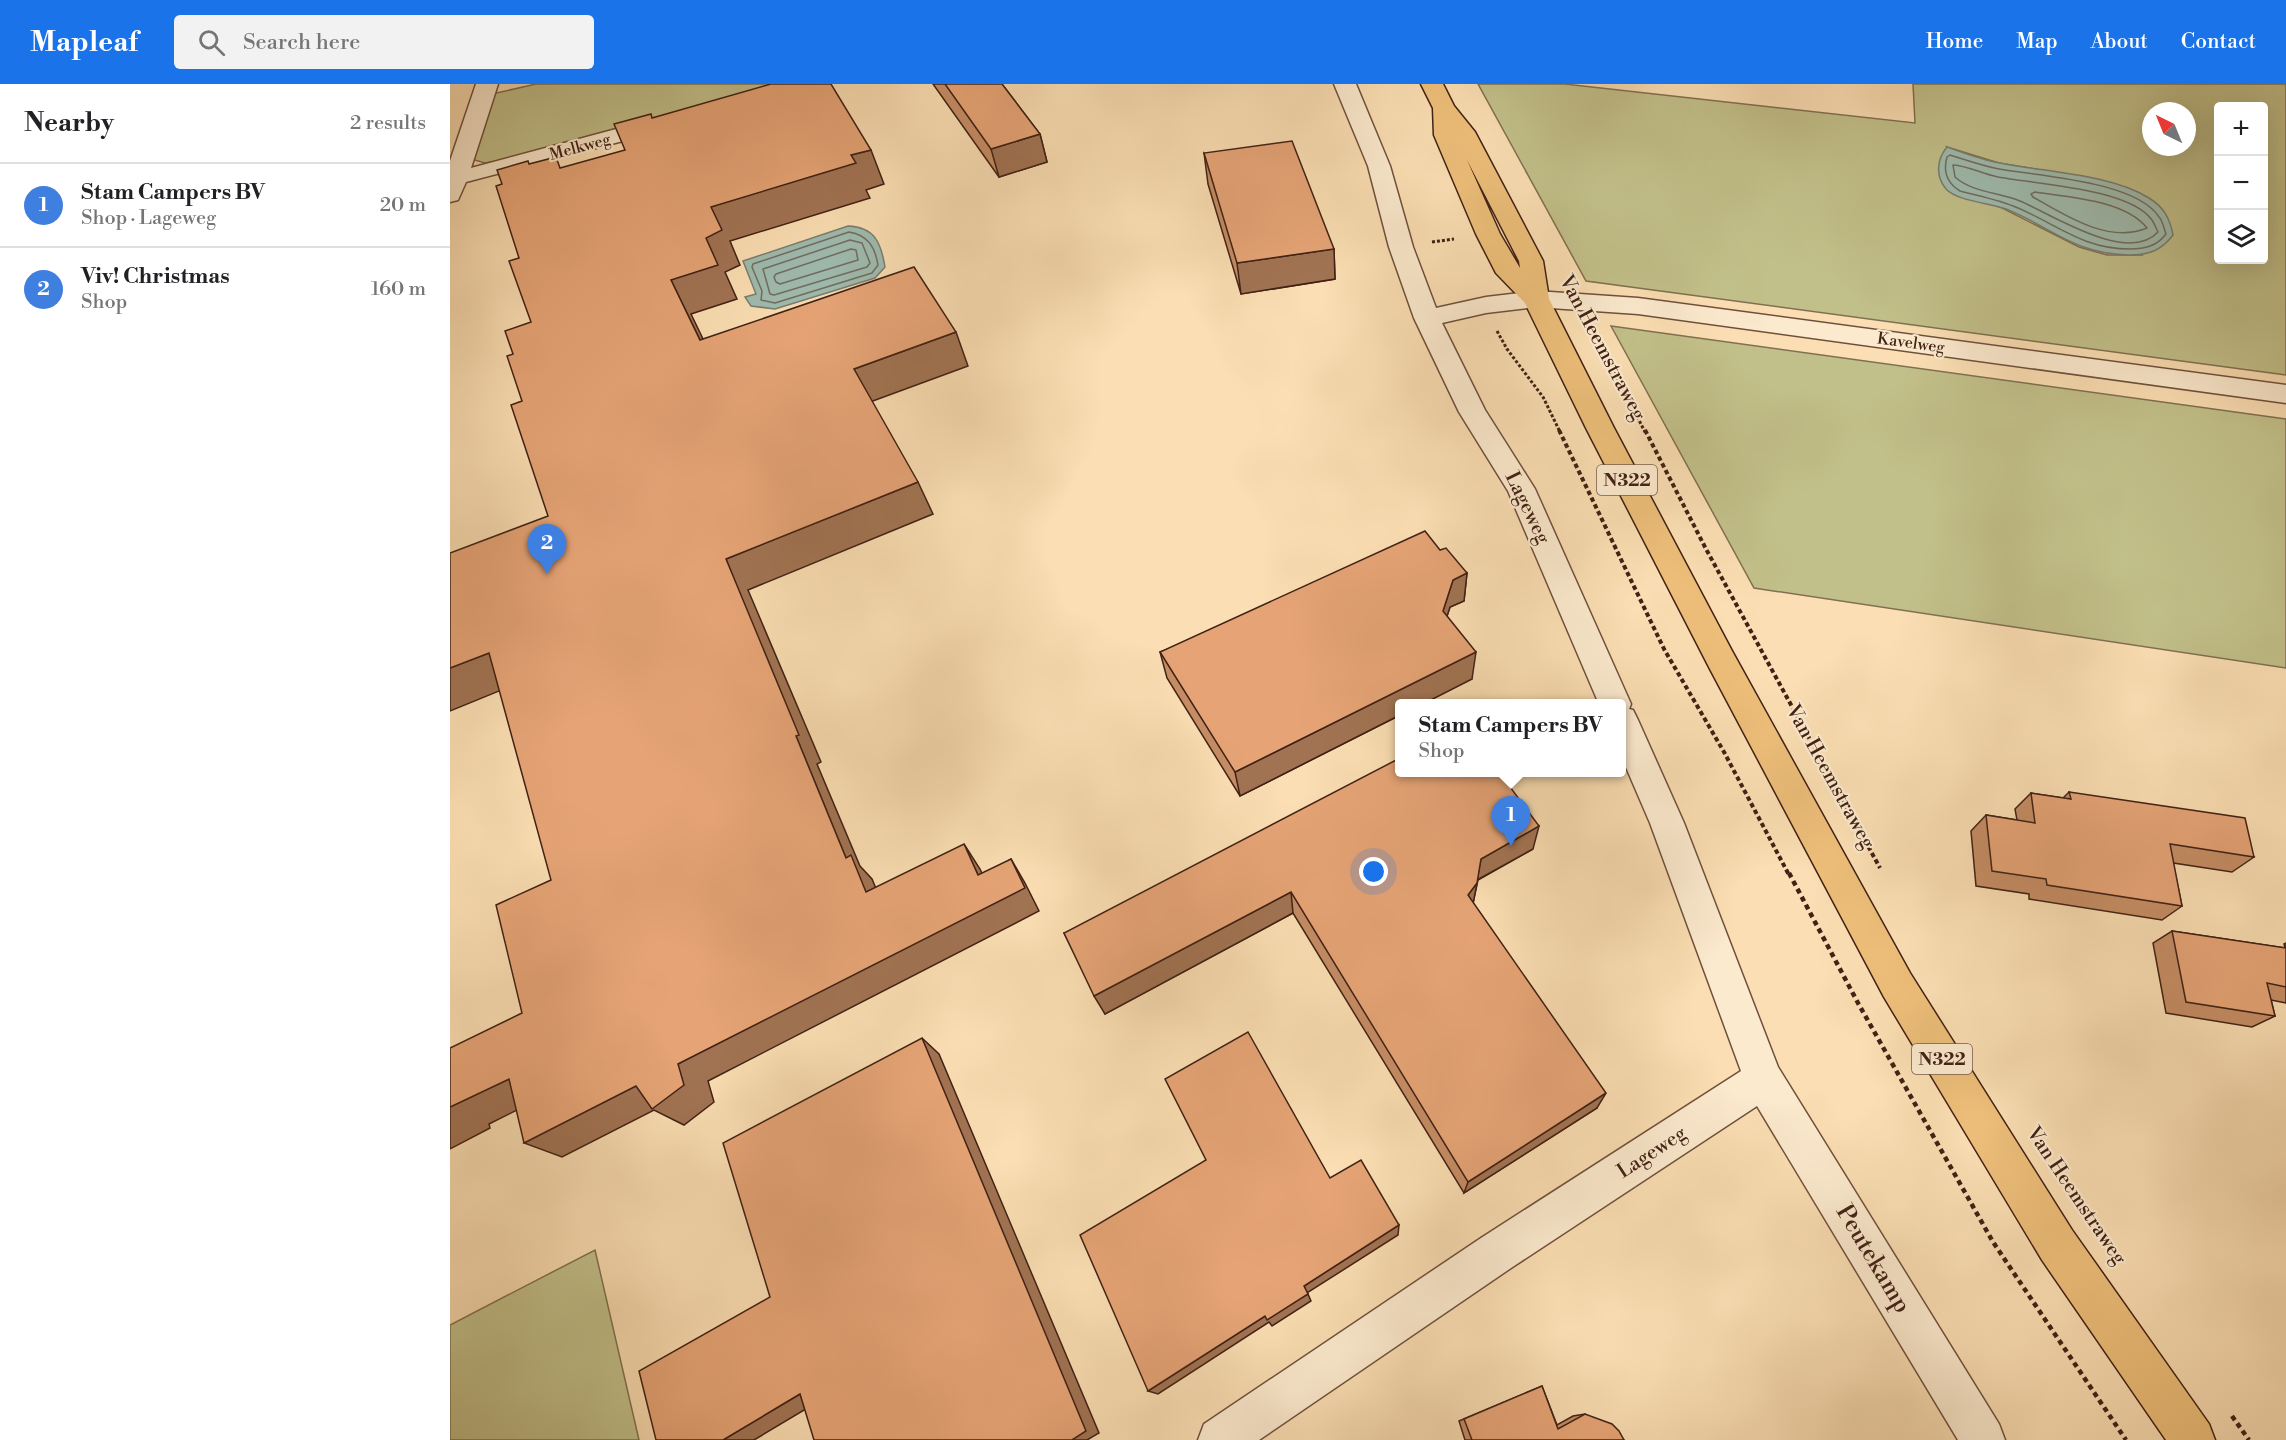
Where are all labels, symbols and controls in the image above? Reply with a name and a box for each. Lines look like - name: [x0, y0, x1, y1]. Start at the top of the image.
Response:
- search box: [174, 15, 594, 69]
- text: Mapleaf: [30, 25, 138, 60]
- icon: search: [195, 26, 228, 59]
- text: Search here: [243, 29, 360, 56]
- text: Home: [1926, 29, 1983, 55]
- text: Map: [2016, 29, 2058, 55]
- text: About: [2091, 29, 2148, 55]
- text: Contact: [2181, 29, 2256, 55]
- north arrow: [2142, 102, 2196, 156]
- map controls: [2214, 102, 2268, 264]
- button: +: [2214, 102, 2268, 156]
- text: Nearby: [24, 107, 114, 139]
- text: 2 results: [350, 111, 426, 136]
- street label: Melkweg: [547, 129, 614, 165]
- button: −: [2214, 156, 2268, 210]
- text: Stam Campers BV: [81, 179, 265, 206]
- text: 1: [39, 193, 48, 218]
- text: 20 m: [380, 193, 426, 218]
- text: Shop · Lageweg: [81, 206, 216, 231]
- button: layers: [2214, 210, 2268, 264]
- text: Viv! Christmas: [81, 263, 230, 290]
- street label: Van Heemstraweg: [1553, 270, 1651, 426]
- text: 2: [37, 277, 50, 302]
- text: 160 m: [371, 277, 426, 302]
- text: Shop: [81, 290, 127, 315]
- street label: Kavelweg: [1876, 328, 1947, 358]
- road number: N322: [1597, 465, 1657, 495]
- street label: Lageweg: [1499, 468, 1556, 549]
- pin: 2: [528, 524, 566, 574]
- popup: [1395, 699, 1626, 777]
- street label: Van Heemstraweg: [1780, 700, 1880, 854]
- text: Stam Campers BV: [1418, 712, 1603, 739]
- text: Shop: [1418, 739, 1465, 764]
- pin: 1: [1492, 796, 1530, 846]
- your location: [1359, 857, 1388, 886]
- road number: N322: [1912, 1044, 1972, 1074]
- street label: Lageweg: [1613, 1121, 1692, 1185]
- street label: Van Heemstraweg: [2020, 1121, 2132, 1270]
- street label: Peutekamp: [1829, 1199, 1917, 1319]

